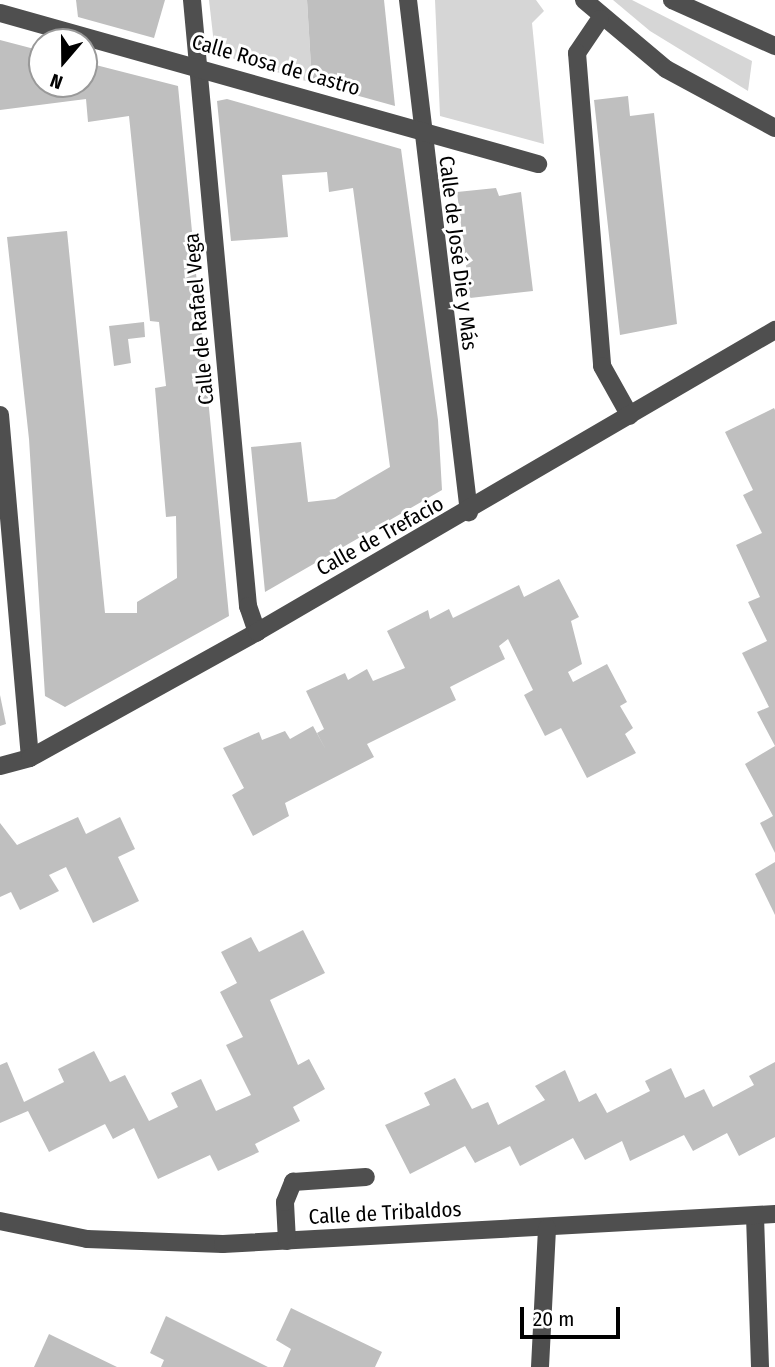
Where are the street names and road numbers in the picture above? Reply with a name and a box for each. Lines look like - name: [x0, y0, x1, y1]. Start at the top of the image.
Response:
- street label: Calle Rosa de Castro: [189, 29, 363, 101]
- street label: Calle de José Die y Más: [434, 154, 482, 352]
- street label: Calle de Rafael Vega: [179, 232, 219, 406]
- street label: Calle de Trefacio: [312, 491, 448, 581]
- street label: Calle de Tribaldos: [308, 1196, 462, 1230]

